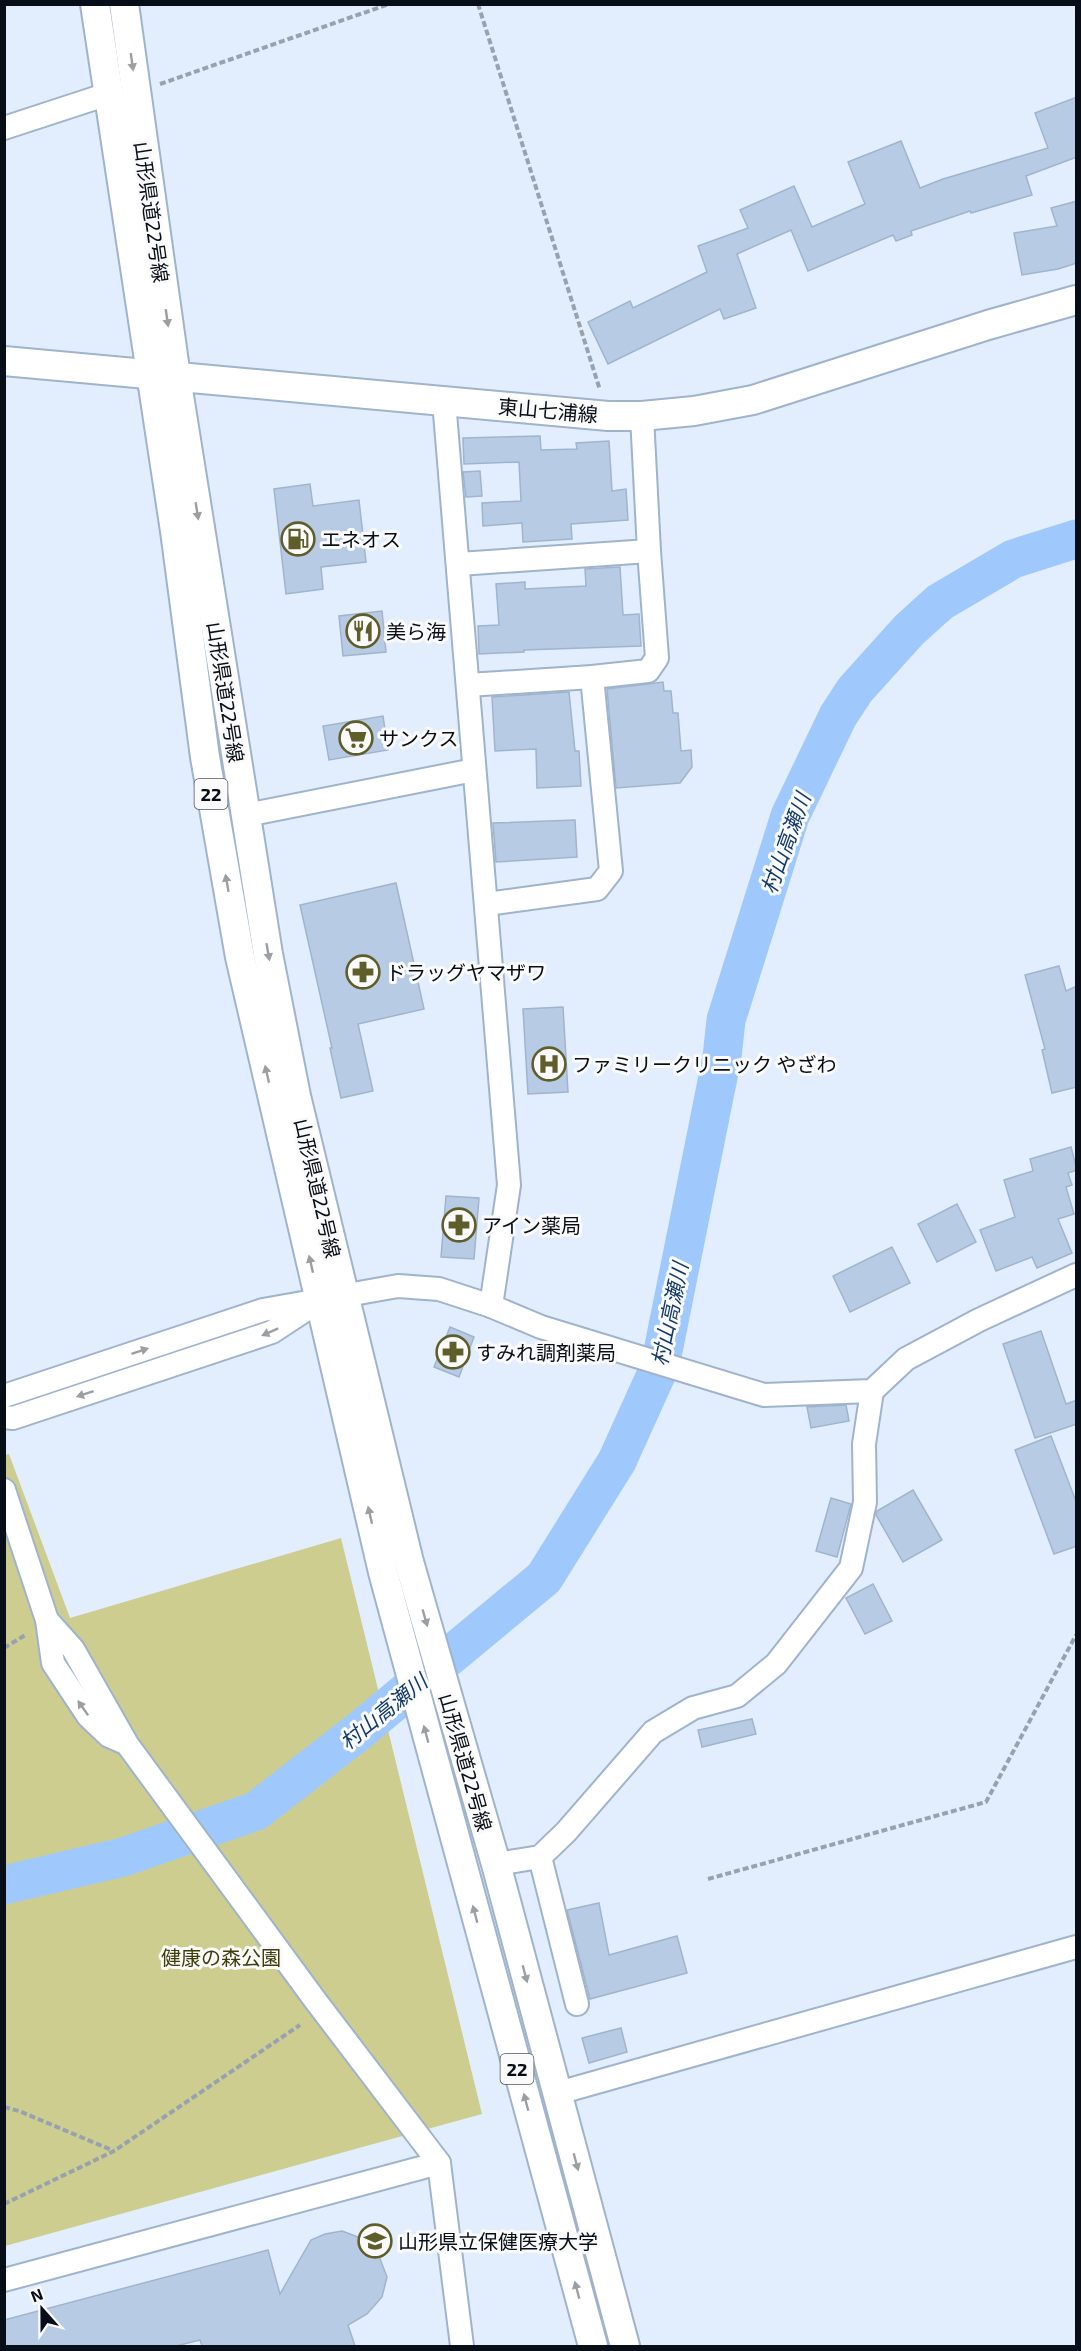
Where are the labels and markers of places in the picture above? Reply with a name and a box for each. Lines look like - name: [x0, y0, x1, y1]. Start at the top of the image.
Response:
- fuel station icon: エネオス: [280, 521, 316, 557]
- place label: エネオス: [321, 527, 401, 551]
- restaurant icon: 美ら海: [345, 613, 381, 649]
- place label: 美ら海: [386, 619, 446, 643]
- supermarket icon: サンクス: [338, 720, 374, 756]
- place label: サンクス: [379, 726, 458, 750]
- pharmacy icon: ドラッグヤマザワ: [345, 954, 381, 990]
- place label: ドラッグヤマザワ: [386, 960, 546, 984]
- hospital icon: ファミリークリニック やざわ: [531, 1046, 567, 1082]
- place label: ファミリークリニック やざわ: [572, 1052, 836, 1076]
- pharmacy icon: アイン薬局: [441, 1207, 477, 1243]
- place label: アイン薬局: [482, 1213, 581, 1237]
- pharmacy icon: すみれ調剤薬局: [435, 1334, 471, 1370]
- place label: すみれ調剤薬局: [476, 1340, 616, 1364]
- school or university icon: 山形県立保健医療大学: [357, 2223, 393, 2259]
- place label: 山形県立保健医療大学: [398, 2229, 598, 2253]

